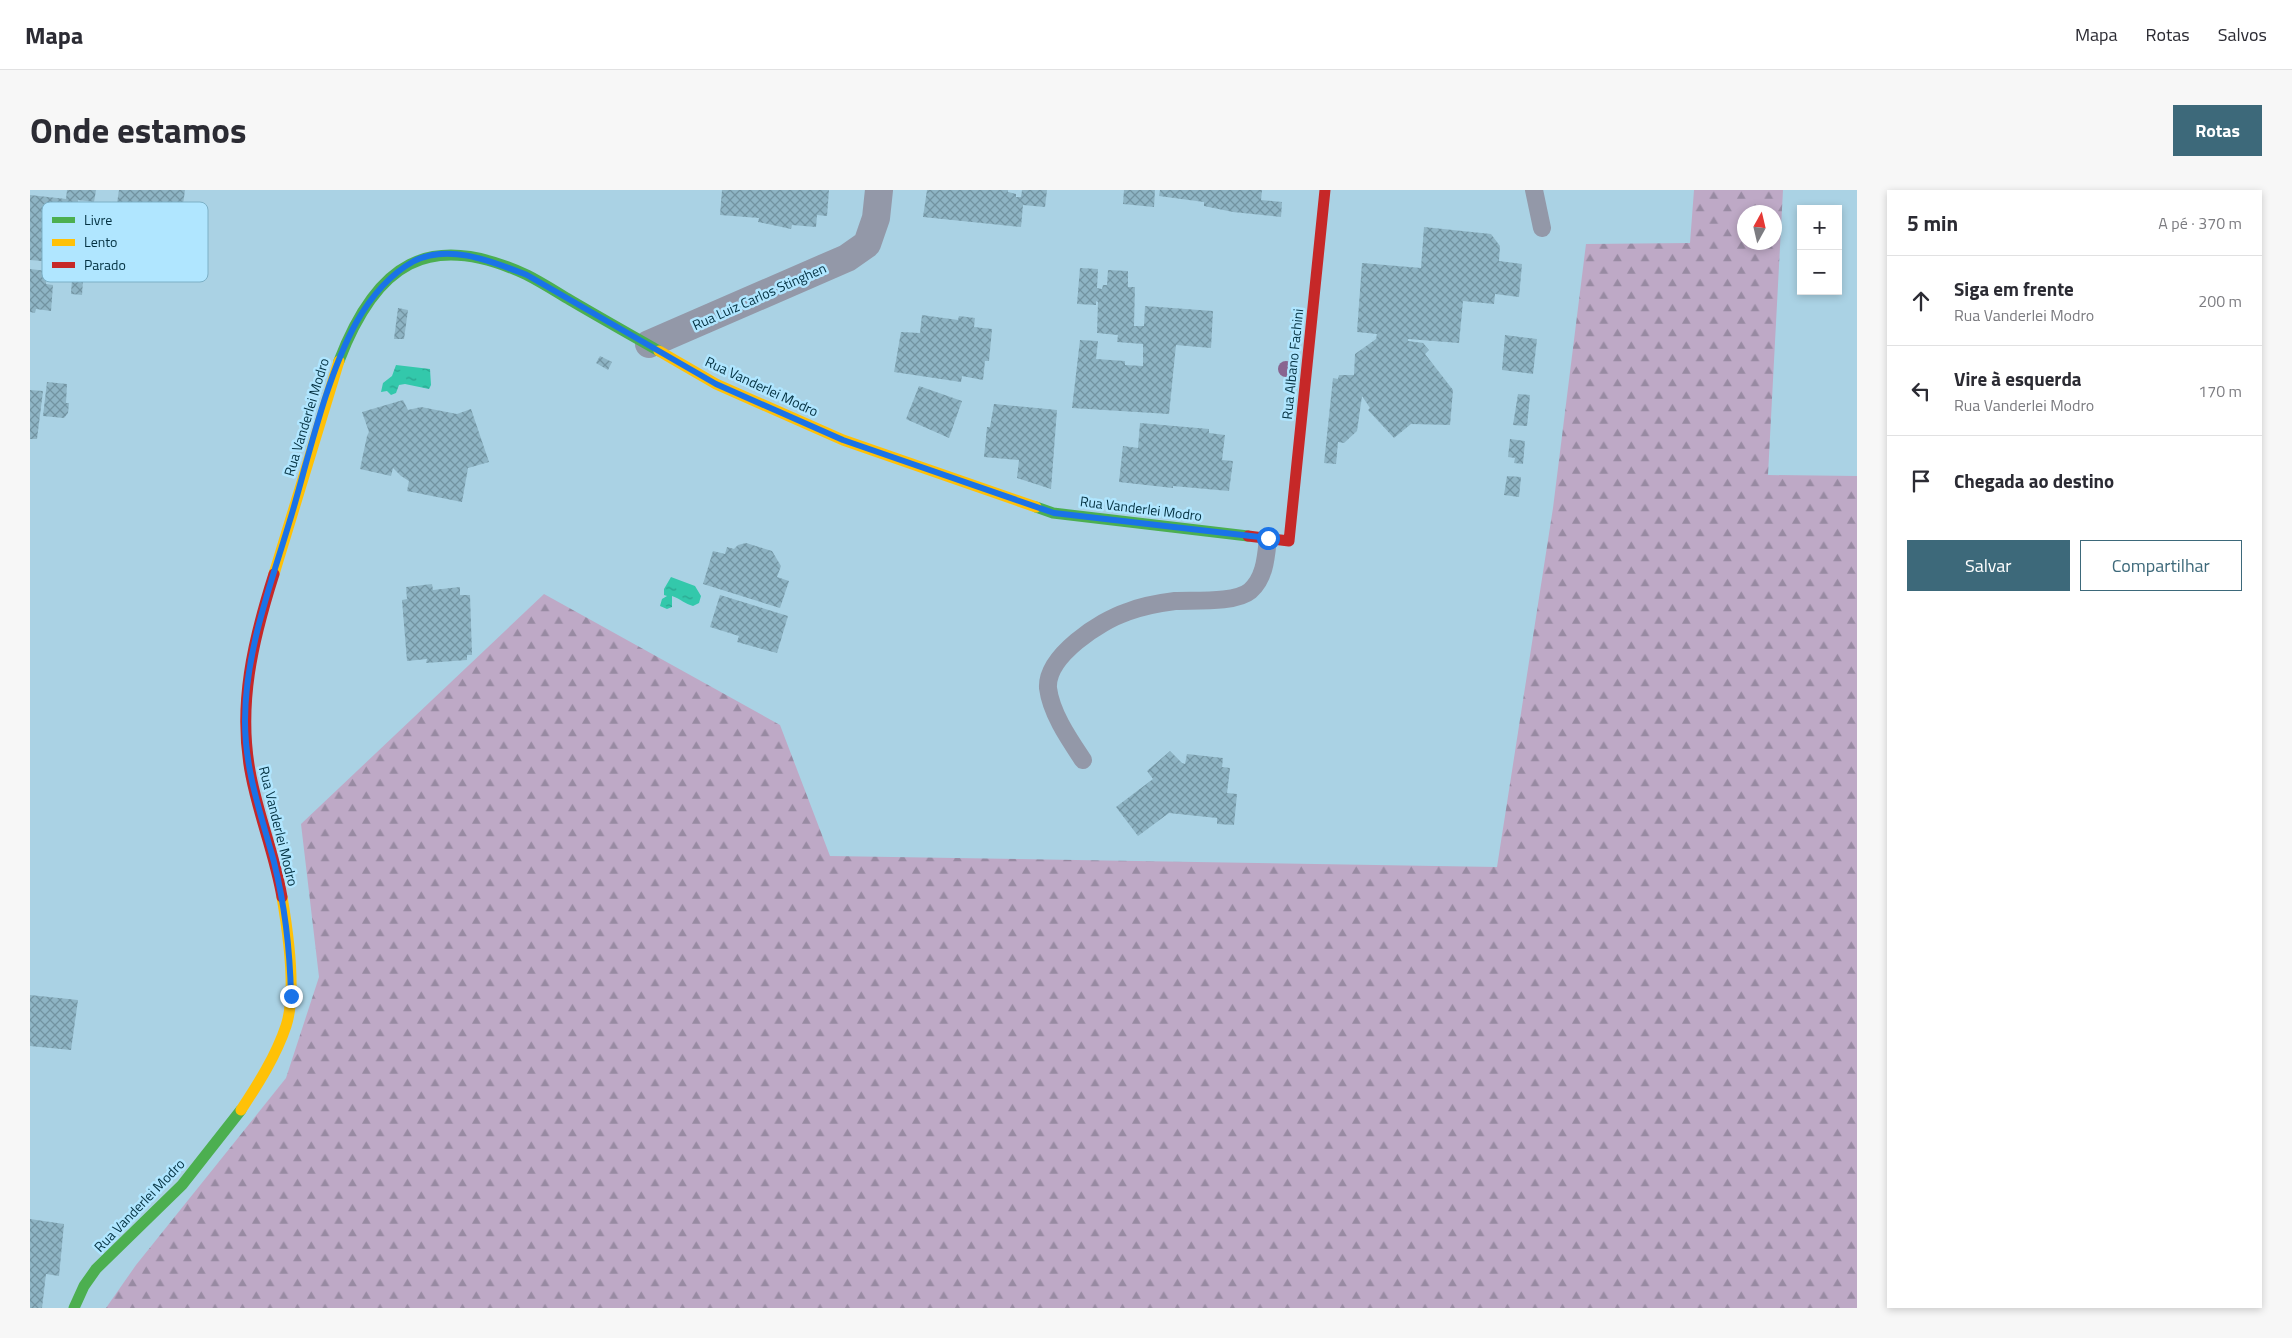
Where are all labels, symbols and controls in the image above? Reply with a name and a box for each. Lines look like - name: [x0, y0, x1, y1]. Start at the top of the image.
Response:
- text: Mapa: [25, 17, 83, 53]
- text: Mapa: [2075, 21, 2118, 48]
- text: Rotas: [2146, 21, 2190, 48]
- text: Salvos: [2218, 21, 2267, 48]
- text: Onde estamos: [30, 103, 246, 157]
- button: Rotas: [2173, 105, 2262, 156]
- legend: [42, 202, 208, 282]
- north arrow: [1737, 205, 1782, 250]
- map controls: [1797, 205, 1842, 295]
- button: +: [1797, 205, 1842, 250]
- text: 5 min: [1907, 207, 1958, 239]
- text: Livre: [84, 209, 112, 230]
- text: A pé · 370 m: [2158, 211, 2242, 235]
- text: Lento: [84, 231, 118, 252]
- button: −: [1797, 250, 1842, 295]
- text: Parado: [84, 254, 126, 275]
- street label: Rua Luiz Carlos Stinghen: [689, 257, 829, 335]
- text: Siga em frente: [1954, 274, 2074, 303]
- icon: ahead: [1907, 287, 1935, 315]
- text: 200 m: [2198, 289, 2242, 313]
- text: Rua Vanderlei Modro: [1954, 303, 2094, 327]
- street label: Rua Albano Fachini: [1276, 308, 1308, 420]
- street label: Rua Vanderlei Modro: [702, 351, 822, 421]
- street label: Rua Vanderlei Modro: [278, 355, 334, 479]
- text: Vire à esquerda: [1954, 364, 2082, 393]
- icon: left: [1907, 377, 1935, 405]
- text: 170 m: [2198, 379, 2242, 403]
- text: Rua Vanderlei Modro: [1954, 393, 2094, 417]
- text: Chegada ao destino: [1954, 466, 2114, 495]
- icon: arrive: [1907, 467, 1935, 495]
- street label: Rua Vanderlei Modro: [1079, 490, 1203, 526]
- route start: [1257, 527, 1280, 550]
- button: Salvar: [1907, 540, 2070, 591]
- button: Compartilhar: [2080, 540, 2242, 591]
- street label: Rua Vanderlei Modro: [254, 764, 304, 888]
- route end: [280, 985, 303, 1008]
- street label: Rua Vanderlei Modro: [89, 1154, 189, 1256]

